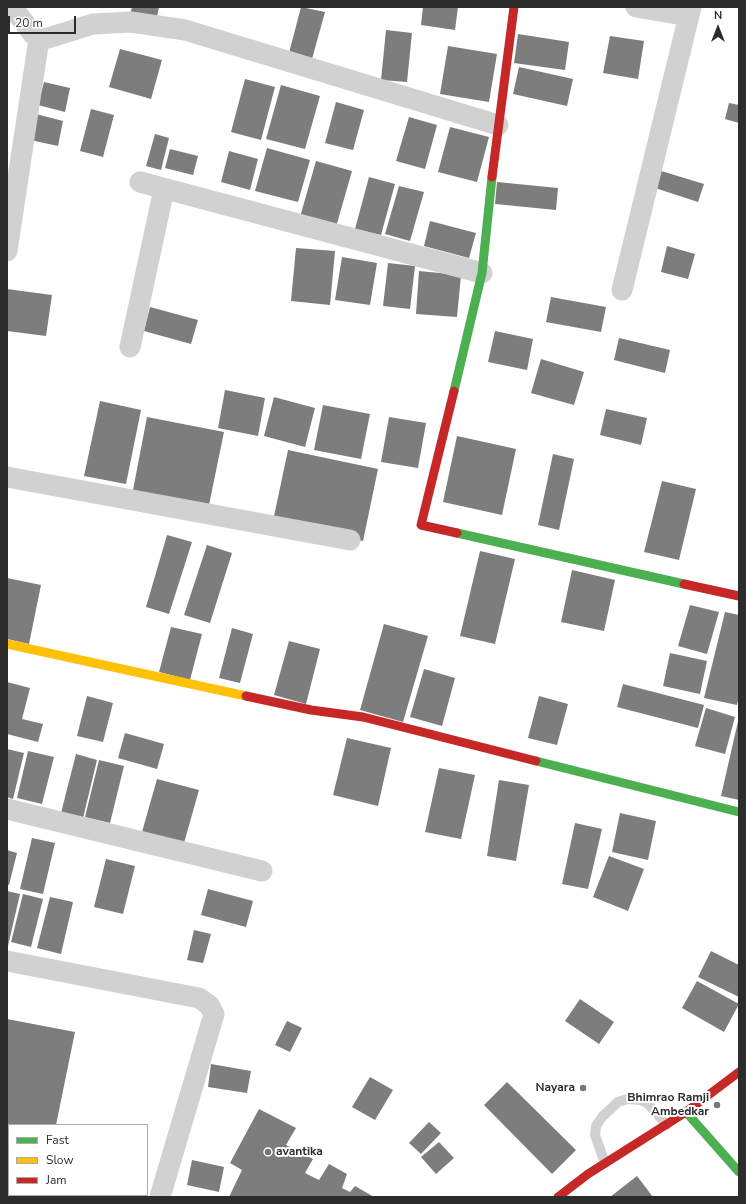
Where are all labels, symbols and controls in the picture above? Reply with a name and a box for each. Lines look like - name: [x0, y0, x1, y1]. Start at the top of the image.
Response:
- scale bar: [10, 8, 78, 34]
- north arrow: [698, 8, 738, 48]
- text: N: [714, 8, 722, 23]
- text: 20 m: [15, 15, 43, 31]
- place label: Nayara: [536, 1081, 575, 1095]
- marker: Nayara: [578, 1083, 588, 1093]
- place label: Bhimrao Ramji Ambedkar: [627, 1091, 709, 1119]
- marker: Bhimrao Ramji Ambedkar: [712, 1100, 722, 1110]
- legend: [8, 1124, 148, 1196]
- text: Fast: [46, 1132, 69, 1148]
- place label: avantika: [276, 1145, 323, 1159]
- marker: avantika: [263, 1147, 273, 1157]
- text: Slow: [46, 1152, 74, 1168]
- text: Jam: [46, 1172, 67, 1188]

